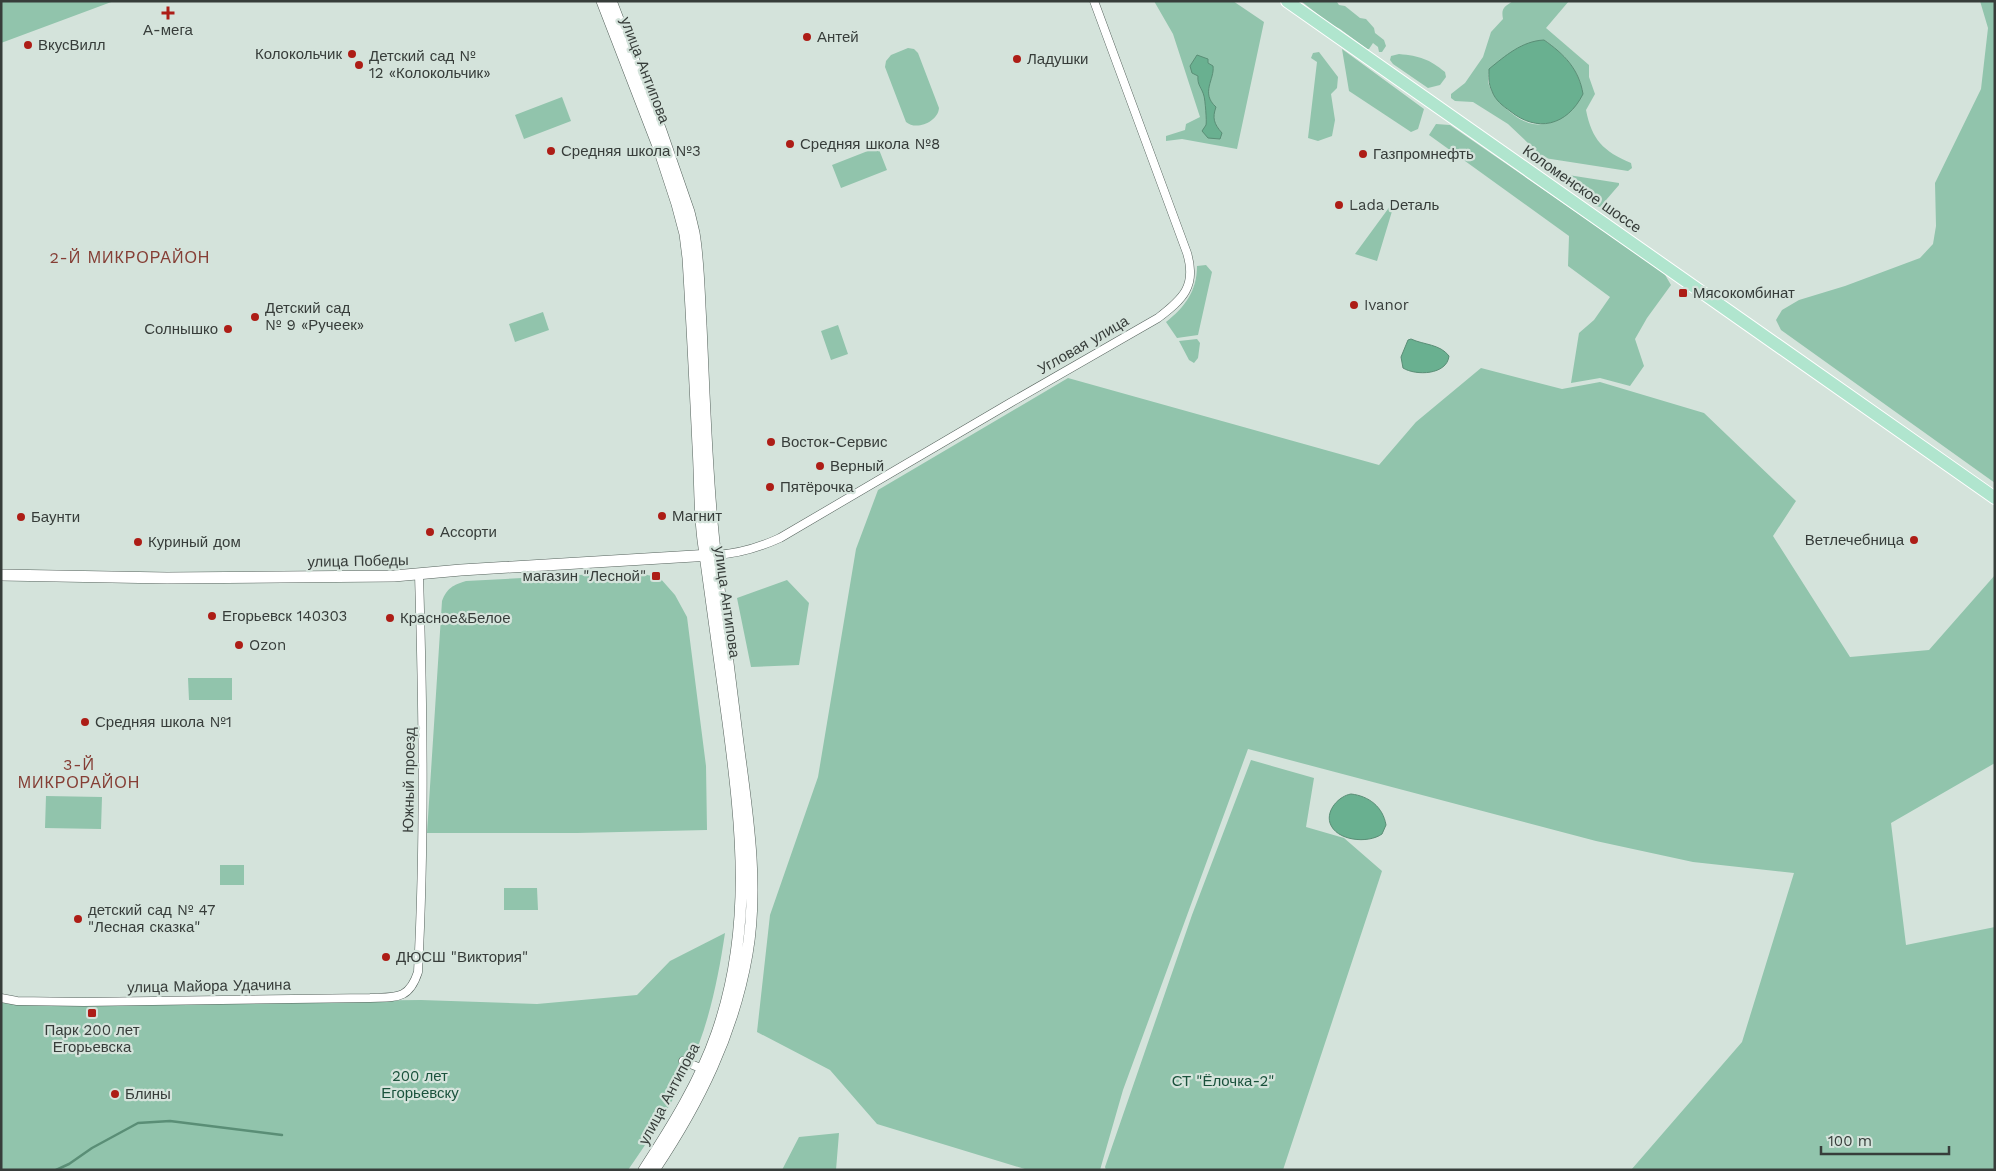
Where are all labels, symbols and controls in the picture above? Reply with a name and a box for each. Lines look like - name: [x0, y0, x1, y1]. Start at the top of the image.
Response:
- marker: А-мега: [162, 7, 174, 19]
- street label: улица Антипова: [616, 14, 674, 126]
- place label: А-мега: [143, 21, 194, 39]
- place label: Антей: [817, 28, 859, 46]
- marker: Антей: [801, 31, 813, 43]
- place label: ВкусВилл: [38, 36, 105, 54]
- marker: ВкусВилл: [22, 39, 34, 51]
- place label: Колокольчик: [255, 45, 342, 63]
- place label: Детский сад № 12 «Колокольчик»: [369, 47, 491, 82]
- marker: Колокольчик: [346, 48, 358, 60]
- place label: Ладушки: [1027, 50, 1088, 68]
- marker: Ладушки: [1011, 53, 1023, 65]
- marker: Детский сад № 12 «Колокольчик»: [353, 59, 365, 71]
- place label: Средняя школа №8: [800, 135, 940, 153]
- marker: Средняя школа №8: [784, 138, 796, 150]
- street label: Коломенское шоссе: [1519, 141, 1645, 237]
- place label: Средняя школа №3: [561, 142, 701, 160]
- marker: Средняя школа №3: [545, 145, 557, 157]
- place label: Газпромнефть: [1373, 145, 1474, 163]
- marker: Газпромнефть: [1357, 148, 1369, 160]
- place label: Lada Dеталь: [1349, 196, 1440, 214]
- marker: Lada Dеталь: [1333, 199, 1345, 211]
- district label: 2-Й МИКРОРАЙОН: [50, 248, 210, 267]
- place label: Мясокомбинат: [1693, 284, 1795, 302]
- marker: Мясокомбинат: [1677, 287, 1689, 299]
- place label: Ivanor: [1364, 296, 1409, 314]
- place label: Детский сад № 9 «Ручеек»: [265, 299, 364, 334]
- marker: Ivanor: [1348, 299, 1360, 311]
- marker: Детский сад № 9 «Ручеек»: [249, 311, 261, 323]
- street label: Угловая улица: [1034, 311, 1132, 378]
- place label: Солнышко: [144, 320, 218, 338]
- marker: Солнышко: [222, 323, 234, 335]
- place label: Восток-Сервис: [781, 433, 888, 451]
- marker: Восток-Сервис: [765, 436, 777, 448]
- place label: Верный: [830, 457, 884, 475]
- marker: Верный: [814, 460, 826, 472]
- place label: Пятёрочка: [780, 478, 854, 496]
- marker: Пятёрочка: [764, 481, 776, 493]
- place label: Магнит: [672, 507, 722, 525]
- place label: Баунти: [31, 508, 80, 526]
- marker: Магнит: [656, 510, 668, 522]
- marker: Баунти: [15, 511, 27, 523]
- place label: Ассорти: [440, 523, 497, 541]
- marker: Ассорти: [424, 526, 436, 538]
- place label: Ветлечебница: [1805, 531, 1905, 549]
- place label: Куриный дом: [148, 533, 241, 551]
- marker: Ветлечебница: [1908, 534, 1920, 546]
- marker: Куриный дом: [132, 536, 144, 548]
- street label: улица Антипова: [710, 545, 744, 660]
- street label: улица Победы: [307, 551, 409, 571]
- place label: магазин "Лесной": [523, 567, 646, 585]
- marker: магазин "Лесной": [650, 570, 662, 582]
- place label: Егорьевск 140303: [222, 607, 347, 625]
- place label: Красное&Белое: [400, 609, 511, 627]
- marker: Егорьевск 140303: [206, 610, 218, 622]
- marker: Красное&Белое: [384, 612, 396, 624]
- place label: Ozon: [249, 636, 286, 654]
- marker: Ozon: [233, 639, 245, 651]
- place label: Средняя школа №1: [95, 713, 232, 731]
- marker: Средняя школа №1: [79, 716, 91, 728]
- street label: Южный проезд: [399, 727, 419, 833]
- district label: 3-Й МИКРОРАЙОН: [18, 755, 140, 792]
- place label: детский сад № 47 "Лесная сказка": [88, 901, 215, 936]
- marker: детский сад № 47 "Лесная сказка": [72, 913, 84, 925]
- place label: ДЮСШ "Виктория": [396, 948, 528, 966]
- marker: ДЮСШ "Виктория": [380, 951, 392, 963]
- street label: улица Майора Удачина: [127, 976, 292, 996]
- marker: Парк 200 лет Егорьевска: [86, 1007, 98, 1019]
- place label: Парк 200 лет Егорьевска: [44, 1021, 140, 1056]
- street label: улица Антипова: [635, 1040, 704, 1148]
- park label: 200 лет Егорьевску: [381, 1067, 459, 1102]
- park label: СТ "Ёлочка-2": [1172, 1072, 1274, 1090]
- place label: Блины: [125, 1085, 171, 1103]
- marker: Блины: [109, 1088, 121, 1100]
- scale bar: [1821, 1124, 1948, 1156]
- text: 100 m: [1828, 1132, 1872, 1150]

